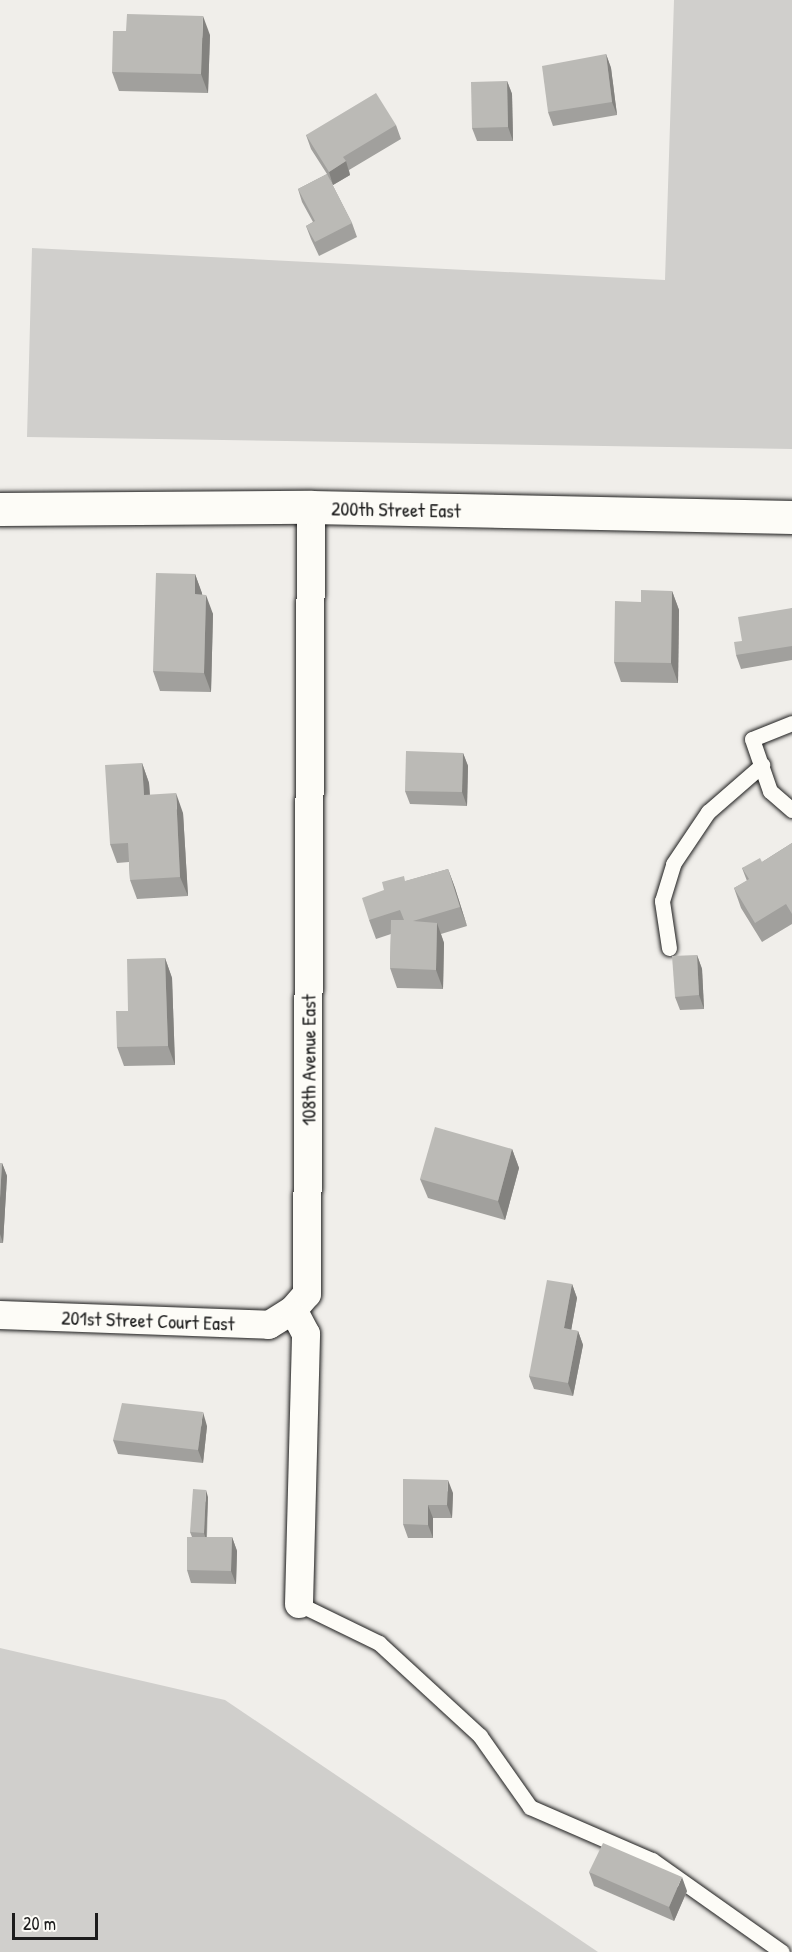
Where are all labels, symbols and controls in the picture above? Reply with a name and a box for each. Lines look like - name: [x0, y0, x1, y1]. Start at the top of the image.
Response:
- street label: 200th Street East: [331, 496, 461, 522]
- street label: 108th Avenue East: [296, 994, 320, 1126]
- street label: 201st Street Court East: [61, 1305, 235, 1335]
- scale bar: [15, 1901, 100, 1939]
- text: 20 m: [23, 1911, 56, 1936]

